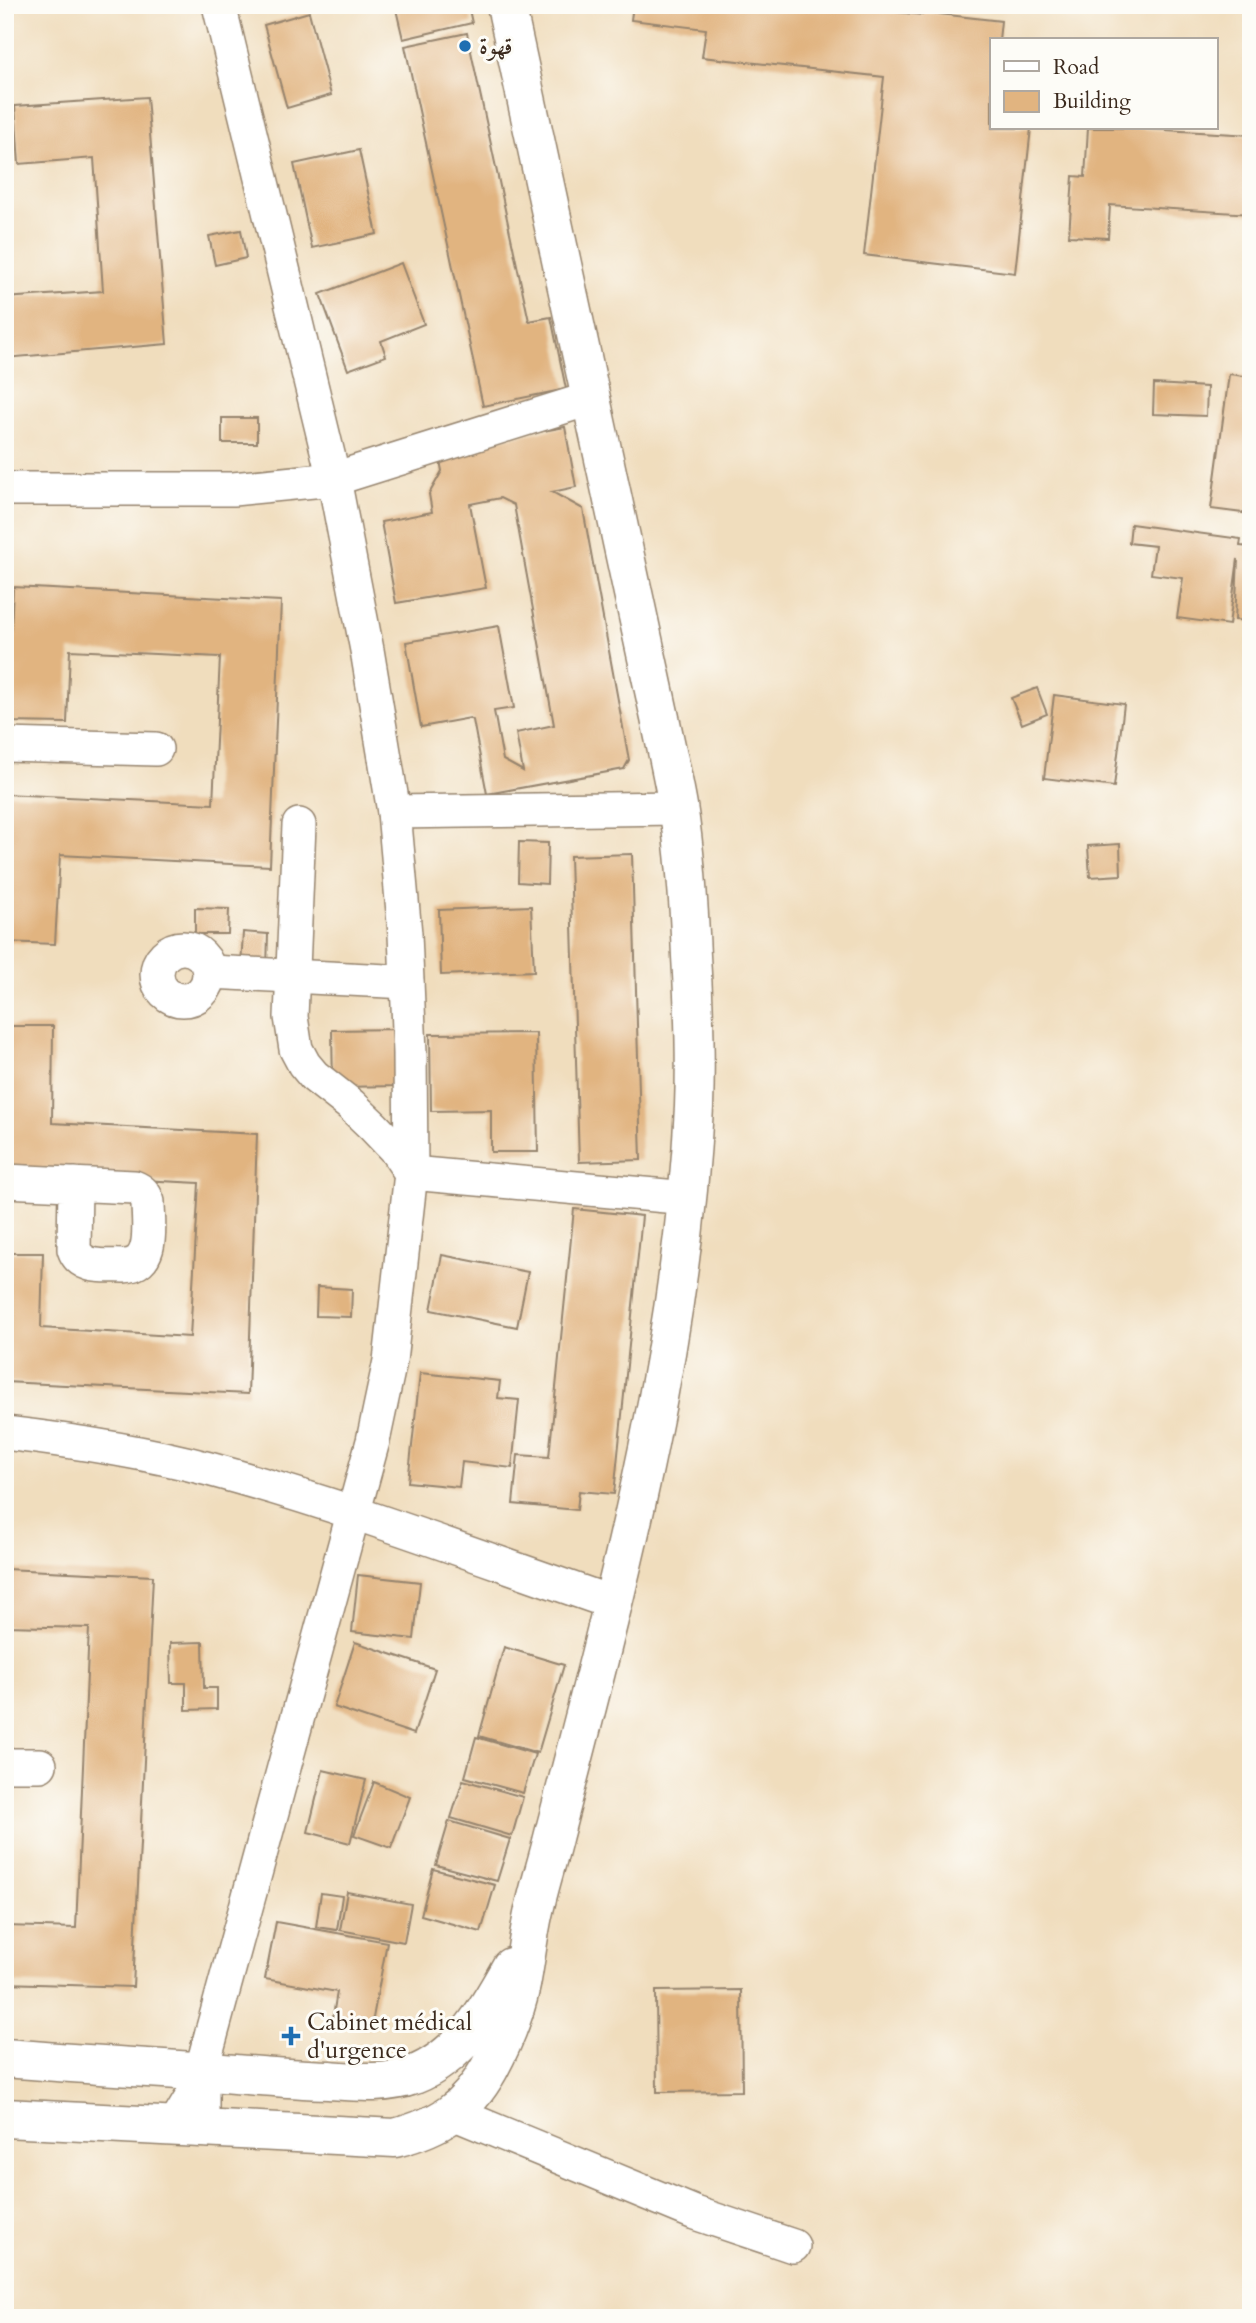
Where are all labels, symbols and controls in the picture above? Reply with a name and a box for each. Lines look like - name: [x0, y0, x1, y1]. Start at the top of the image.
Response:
- place label: قهوة: [479, 30, 513, 63]
- marker: قهوة: [457, 38, 473, 54]
- legend: [990, 38, 1218, 130]
- text: Road: [1053, 53, 1099, 82]
- text: Building: [1053, 87, 1131, 116]
- place label: Cabinet médical d'urgence: [307, 2006, 472, 2067]
- marker: Cabinet médical d'urgence: [281, 2026, 301, 2046]

